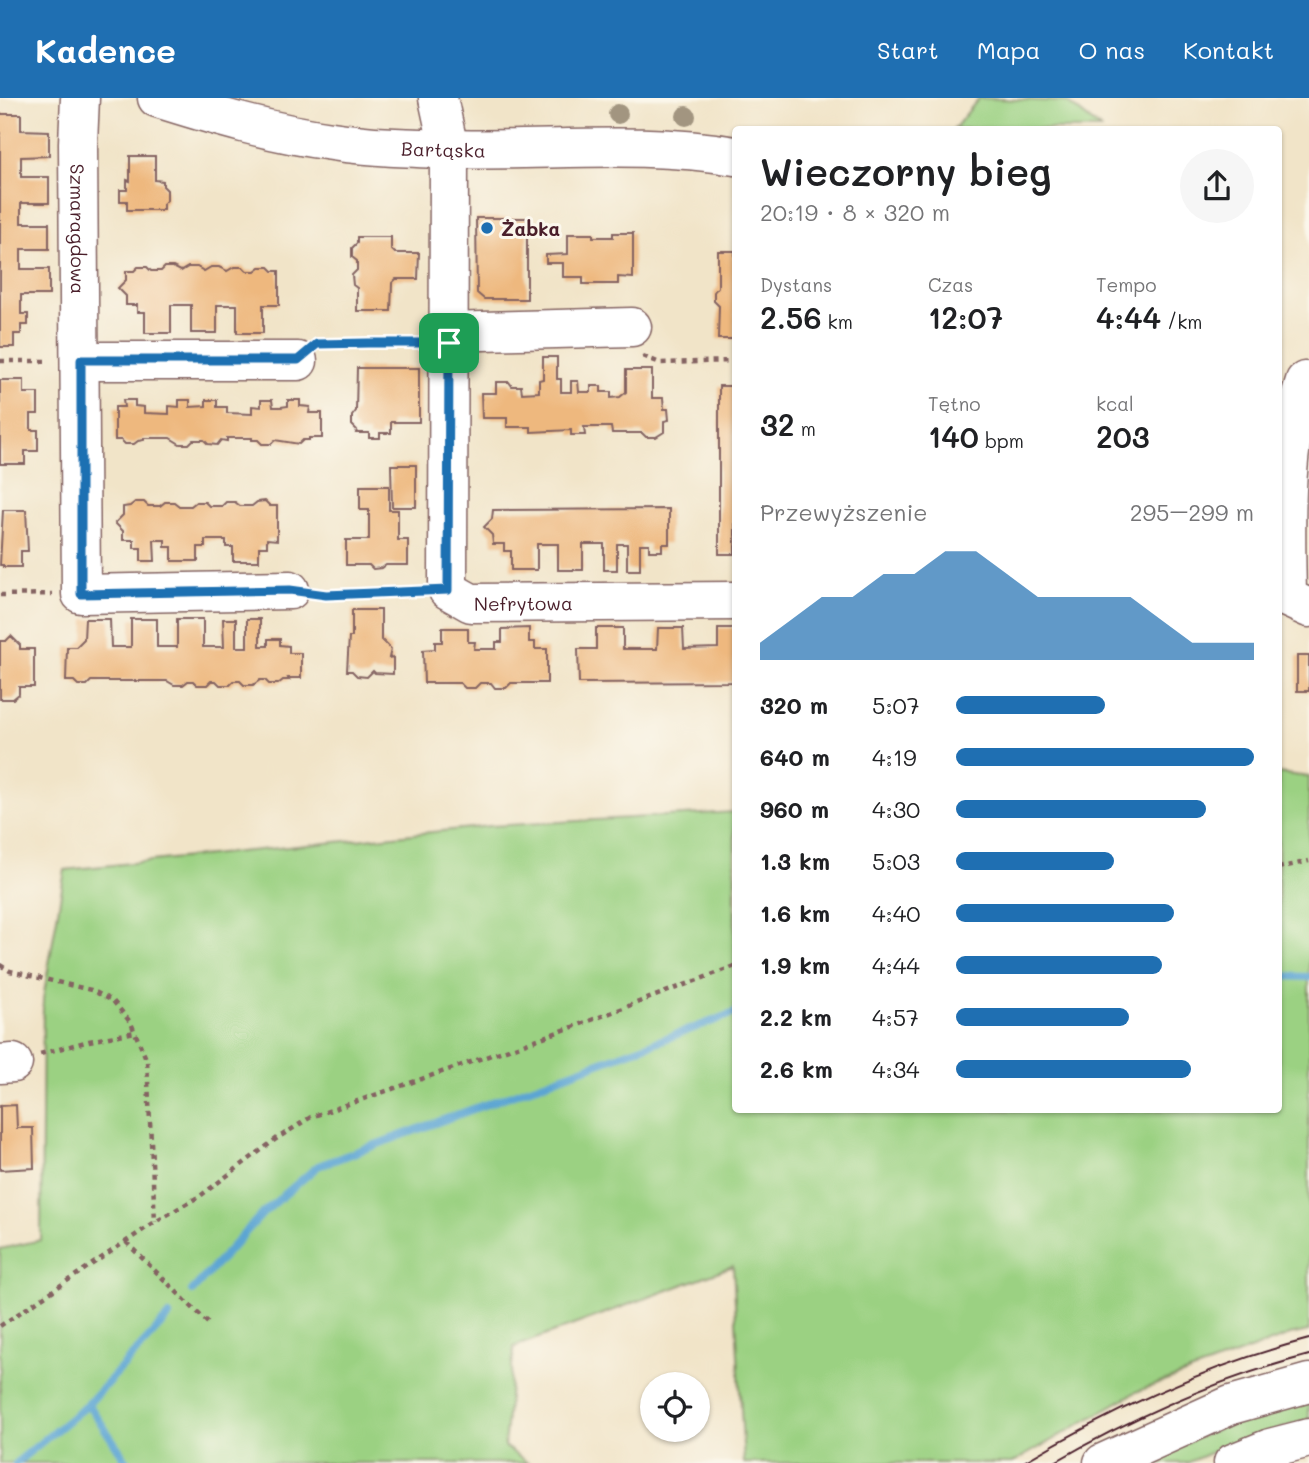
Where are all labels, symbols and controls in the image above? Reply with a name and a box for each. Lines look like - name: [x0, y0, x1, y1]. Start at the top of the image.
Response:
- text: Kadence: [35, 28, 176, 71]
- text: Start: [877, 34, 939, 65]
- text: Mapa: [977, 34, 1040, 65]
- text: O nas: [1078, 34, 1145, 65]
- text: Kontakt: [1183, 34, 1274, 65]
- street label: Bartąska: [401, 135, 486, 162]
- text: Wieczorny bieg: [760, 146, 1052, 196]
- button: share: [1180, 149, 1254, 223]
- street label: Szmaragdowa: [66, 164, 92, 294]
- text: 20:19 · 8 × 320 m: [760, 197, 950, 227]
- place label: Żabka: [501, 216, 560, 241]
- marker: Żabka: [479, 220, 495, 236]
- text: Dystans: [760, 272, 832, 297]
- text: Czas: [928, 272, 973, 297]
- text: Tempo: [1096, 272, 1156, 297]
- text: 2.56: [760, 297, 822, 337]
- text: 12:07: [928, 297, 1003, 337]
- text: 4:44: [1096, 297, 1161, 337]
- text: km: [822, 309, 853, 334]
- text: /km: [1161, 309, 1202, 334]
- pin: [419, 313, 479, 373]
- icon: arrive: [430, 324, 468, 362]
- text: Tętno: [928, 391, 981, 416]
- text: kcal: [1096, 391, 1134, 416]
- text: 32: [760, 404, 795, 444]
- text: m: [795, 416, 816, 441]
- text: 140: [928, 416, 979, 456]
- text: 203: [1096, 416, 1150, 456]
- text: bpm: [979, 428, 1024, 453]
- text: Przewyższenie: [760, 497, 928, 527]
- text: 295–299 m: [1130, 497, 1254, 527]
- street label: Nefrytowa: [474, 590, 573, 615]
- text: 320 m: [760, 690, 828, 720]
- text: 5:07: [872, 690, 920, 720]
- text: 640 m: [760, 742, 830, 772]
- text: 4:19: [872, 742, 917, 772]
- text: 960 m: [760, 794, 829, 824]
- text: 4:30: [872, 794, 920, 824]
- text: 1.3 km: [760, 846, 830, 876]
- text: 5:03: [872, 846, 920, 876]
- text: 1.6 km: [760, 898, 830, 928]
- text: 4:40: [872, 898, 920, 928]
- text: 1.9 km: [760, 950, 830, 980]
- text: 4:44: [872, 950, 920, 980]
- text: 2.2 km: [760, 1002, 832, 1032]
- text: 4:57: [872, 1002, 919, 1032]
- text: 2.6 km: [760, 1054, 833, 1084]
- text: 4:34: [872, 1054, 920, 1084]
- map controls: [640, 1372, 710, 1442]
- button: locate: [640, 1372, 710, 1442]

